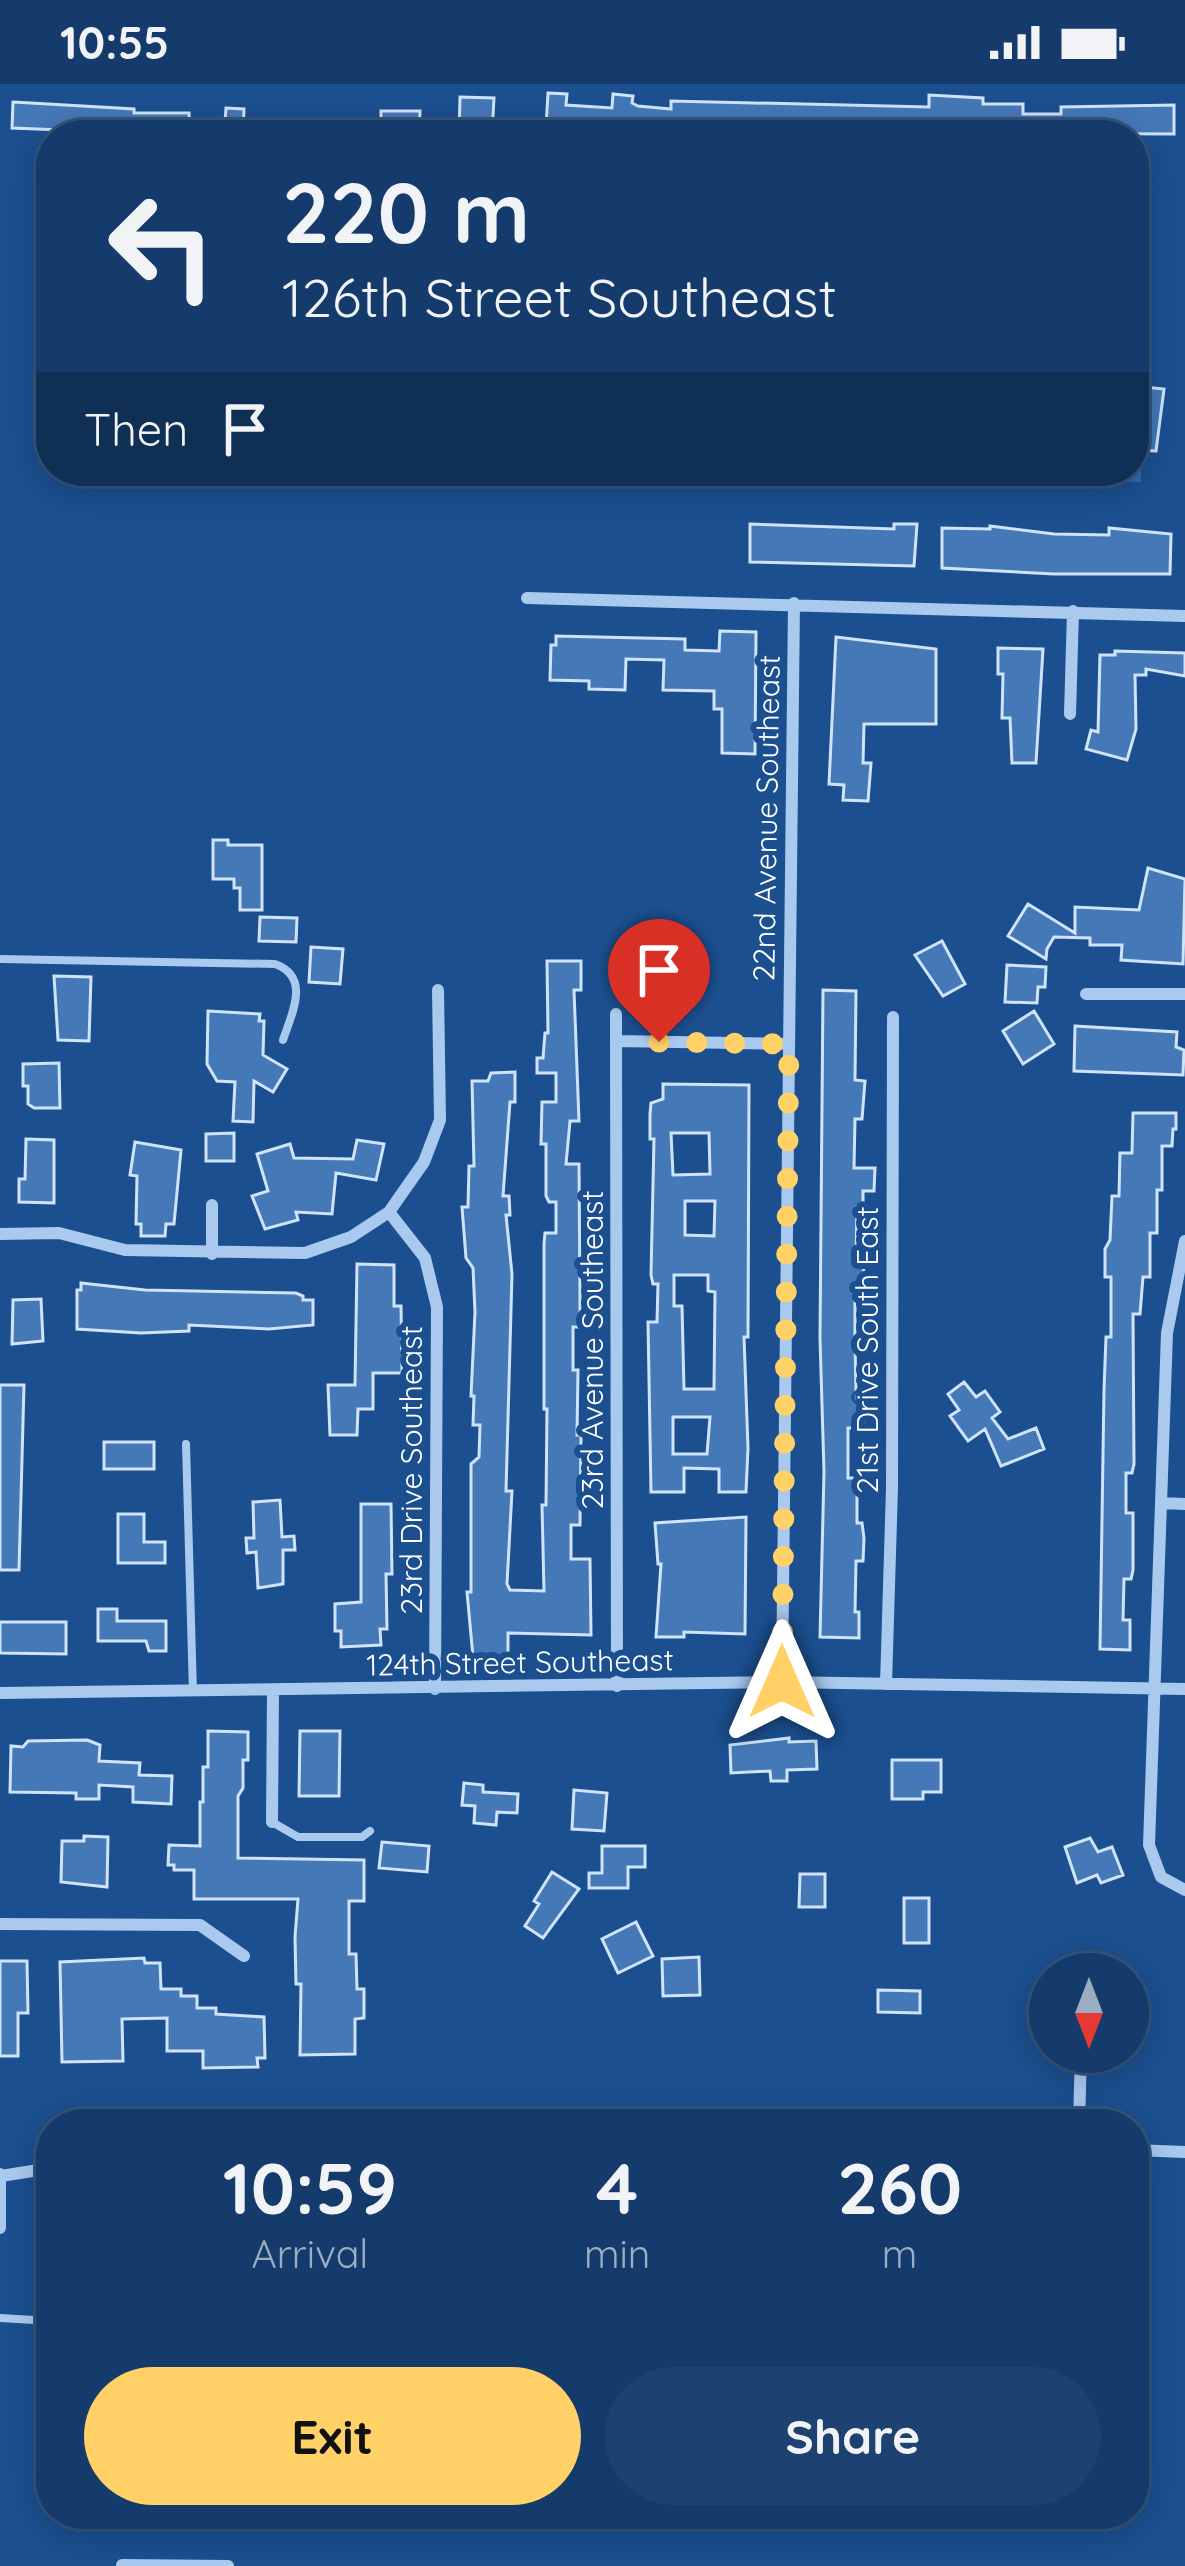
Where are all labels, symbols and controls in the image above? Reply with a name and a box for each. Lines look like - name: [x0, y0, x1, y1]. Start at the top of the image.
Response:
- text: 10:55: [60, 14, 169, 70]
- text: 220 m: [282, 159, 530, 264]
- icon: left: [84, 168, 240, 324]
- text: 126th Street Southeast: [282, 263, 837, 331]
- icon: arrive: [212, 396, 278, 462]
- text: Then: [84, 401, 188, 457]
- street label: 22nd Avenue Southeast: [744, 654, 788, 982]
- pin: [608, 919, 710, 1042]
- icon: arrive: [626, 937, 692, 1003]
- street label: 23rd Avenue Southeast: [573, 1190, 611, 1510]
- street label: 21st Drive South East: [848, 1206, 886, 1494]
- street label: 23rd Drive Southeast: [392, 1326, 430, 1614]
- position arrow: [719, 1619, 845, 1745]
- street label: 124th Street Southeast: [366, 1640, 674, 1684]
- north arrow: [1029, 1953, 1149, 2073]
- map controls: [1029, 1953, 1149, 2073]
- text: 10:59: [223, 2142, 397, 2232]
- text: 4: [596, 2142, 638, 2232]
- text: 260: [837, 2142, 962, 2232]
- text: Arrival: [252, 2229, 368, 2278]
- text: min: [584, 2229, 650, 2278]
- text: m: [882, 2229, 917, 2278]
- button: Exit: [84, 2367, 581, 2505]
- button: Share: [605, 2367, 1101, 2505]

